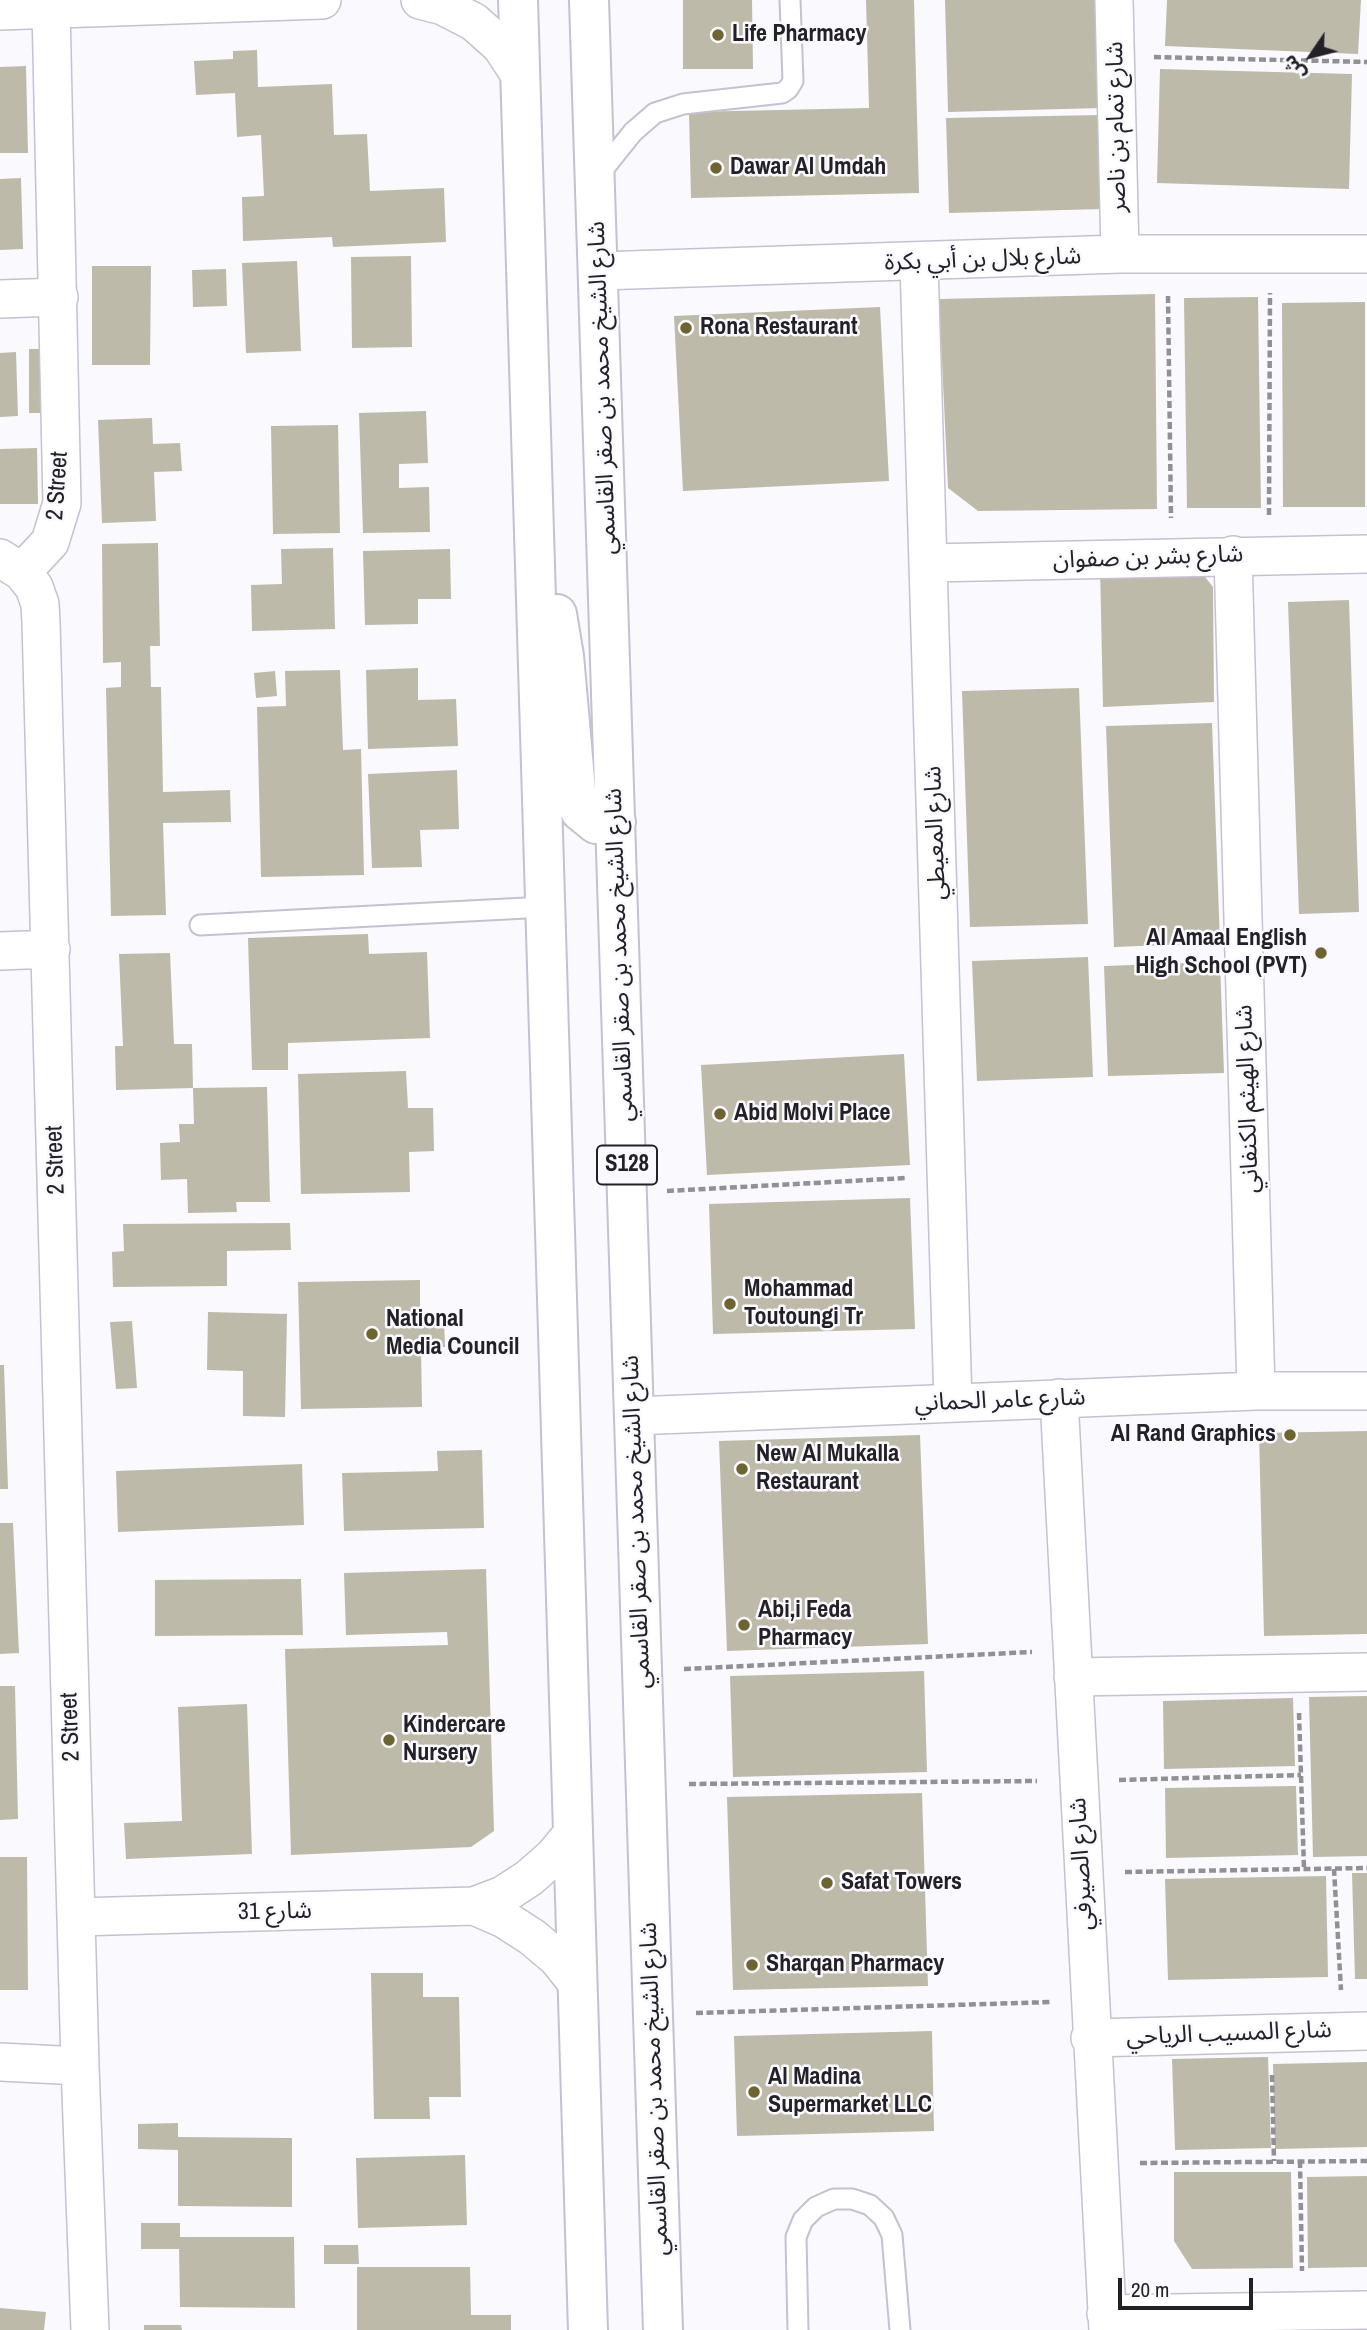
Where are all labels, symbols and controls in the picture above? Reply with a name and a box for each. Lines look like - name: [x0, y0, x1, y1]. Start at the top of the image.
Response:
- place label: Life Pharmacy: [732, 21, 867, 49]
- north arrow: [1276, 21, 1346, 91]
- marker: Life Pharmacy: [710, 27, 726, 43]
- street label: شارع تمام بن ناصر: [1101, 41, 1133, 213]
- text: ش: [1276, 50, 1312, 86]
- place label: Dawar Al Umdah: [730, 154, 886, 182]
- marker: Dawar Al Umdah: [708, 160, 724, 176]
- street label: شارع الشيخ محمد بن صقر القاسمي: [583, 221, 623, 555]
- street label: شارع بلال بن أبي بكرة: [884, 242, 1082, 278]
- place label: Rona Restaurant: [700, 314, 857, 342]
- marker: Rona Restaurant: [678, 320, 694, 336]
- street label: 2 Street: [41, 451, 75, 521]
- street label: شارع بشر بن صفوان: [1052, 540, 1244, 576]
- street label: شارع المعيطي: [919, 765, 953, 901]
- street label: شارع الشيخ محمد بن صقر القاسمي: [600, 788, 640, 1122]
- place label: Al Amaal English High School (PVT): [1135, 925, 1307, 981]
- marker: Al Amaal English High School (PVT): [1313, 945, 1329, 961]
- street label: شارع الهيثم الكنفاني: [1230, 1004, 1266, 1194]
- place label: Abid Molvi Place: [734, 1100, 890, 1128]
- marker: Abid Molvi Place: [712, 1106, 728, 1122]
- street label: 2 Street: [40, 1125, 72, 1195]
- road number: S128: [597, 1146, 657, 1184]
- place label: Mohammad Toutoungi Tr: [744, 1276, 863, 1332]
- marker: Mohammad Toutoungi Tr: [722, 1296, 738, 1312]
- place label: National Media Council: [386, 1306, 519, 1362]
- marker: National Media Council: [364, 1326, 380, 1342]
- street label: شارع الشيخ محمد بن صقر القاسمي: [617, 1355, 657, 1689]
- street label: شارع عامر الحماني: [914, 1384, 1086, 1418]
- place label: Al Rand Graphics: [1111, 1421, 1276, 1449]
- marker: Al Rand Graphics: [1282, 1427, 1298, 1443]
- place label: New Al Mukalla Restaurant: [756, 1441, 899, 1497]
- marker: New Al Mukalla Restaurant: [734, 1461, 750, 1477]
- place label: Abi,i Feda Pharmacy: [758, 1597, 852, 1653]
- marker: Abi,i Feda Pharmacy: [736, 1617, 752, 1633]
- street label: 2 Street: [55, 1692, 87, 1762]
- place label: Kindercare Nursery: [403, 1712, 506, 1768]
- marker: Kindercare Nursery: [381, 1732, 397, 1748]
- street label: شارع الصيرفي: [1064, 1797, 1100, 1931]
- place label: Safat Towers: [841, 1869, 962, 1897]
- marker: Safat Towers: [819, 1875, 835, 1891]
- street label: شارع 31: [238, 1897, 312, 1927]
- street label: شارع الشيخ محمد بن صقر القاسمي: [635, 1922, 675, 2256]
- place label: Sharqan Pharmacy: [766, 1951, 944, 1979]
- marker: Sharqan Pharmacy: [744, 1957, 760, 1973]
- street label: شارع المسيب الرياحي: [1126, 2016, 1332, 2052]
- place label: Al Madina Supermarket LLC: [768, 2064, 932, 2120]
- marker: Al Madina Supermarket LLC: [746, 2084, 762, 2100]
- scale bar: [1122, 2264, 1257, 2308]
- text: 20 m: [1131, 2275, 1169, 2304]

